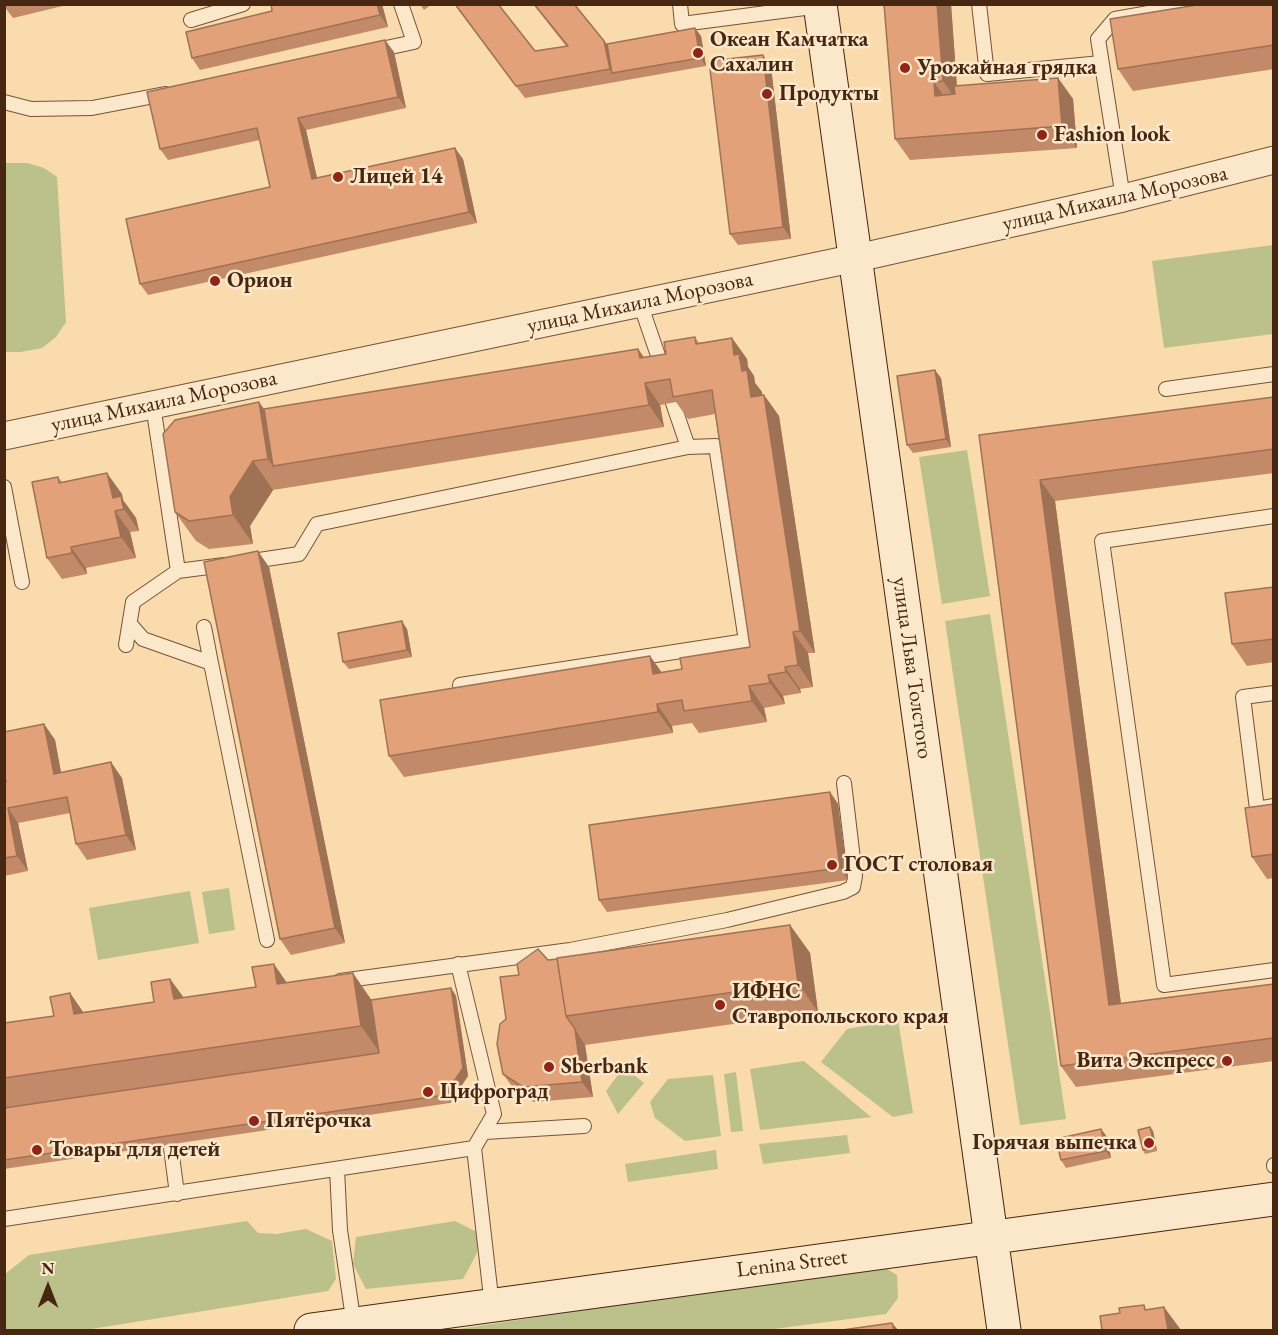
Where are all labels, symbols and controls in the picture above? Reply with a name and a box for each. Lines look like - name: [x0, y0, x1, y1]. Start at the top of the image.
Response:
- place label: Океан Камчатка Сахалин: [710, 27, 868, 78]
- marker: Океан Камчатка Сахалин: [691, 46, 705, 60]
- place label: Урожайная грядка: [917, 55, 1097, 81]
- marker: Урожайная грядка: [898, 61, 912, 75]
- place label: Продукты: [779, 81, 879, 107]
- marker: Продукты: [760, 87, 774, 101]
- place label: Fashion look: [1054, 122, 1170, 148]
- marker: Fashion look: [1035, 128, 1049, 142]
- street label: улица Михаила Морозова: [1000, 160, 1230, 238]
- place label: Лицей 14: [350, 164, 443, 190]
- marker: Лицей 14: [331, 170, 345, 184]
- street label: улица Михаила Морозова: [525, 266, 755, 340]
- place label: Орион: [227, 268, 293, 294]
- marker: Орион: [208, 274, 222, 288]
- street label: улица Михаила Морозова: [49, 365, 279, 439]
- street label: улица Льва Толстого: [886, 575, 938, 761]
- place label: ГОСТ столовая: [844, 852, 993, 878]
- marker: ГОСТ столовая: [825, 858, 839, 872]
- place label: ИФНС Ставропольского края: [732, 979, 949, 1030]
- marker: ИФНС Ставропольского края: [713, 998, 727, 1012]
- place label: Вита Экспресс: [1077, 1048, 1215, 1074]
- place label: Sberbank: [561, 1054, 648, 1080]
- marker: Вита Экспресс: [1220, 1054, 1234, 1068]
- marker: Sberbank: [542, 1060, 556, 1074]
- place label: Цифроград: [440, 1079, 549, 1105]
- marker: Цифроград: [421, 1085, 435, 1099]
- place label: Пятёрочка: [266, 1108, 371, 1134]
- marker: Пятёрочка: [247, 1114, 261, 1128]
- place label: Горячая выпечка: [972, 1130, 1137, 1156]
- marker: Горячая выпечка: [1142, 1136, 1156, 1150]
- place label: Товары для детей: [49, 1137, 220, 1163]
- marker: Товары для детей: [30, 1143, 44, 1157]
- street label: Lenina Street: [735, 1244, 849, 1284]
- north arrow: [18, 1257, 78, 1317]
- text: N: [42, 1258, 54, 1279]

